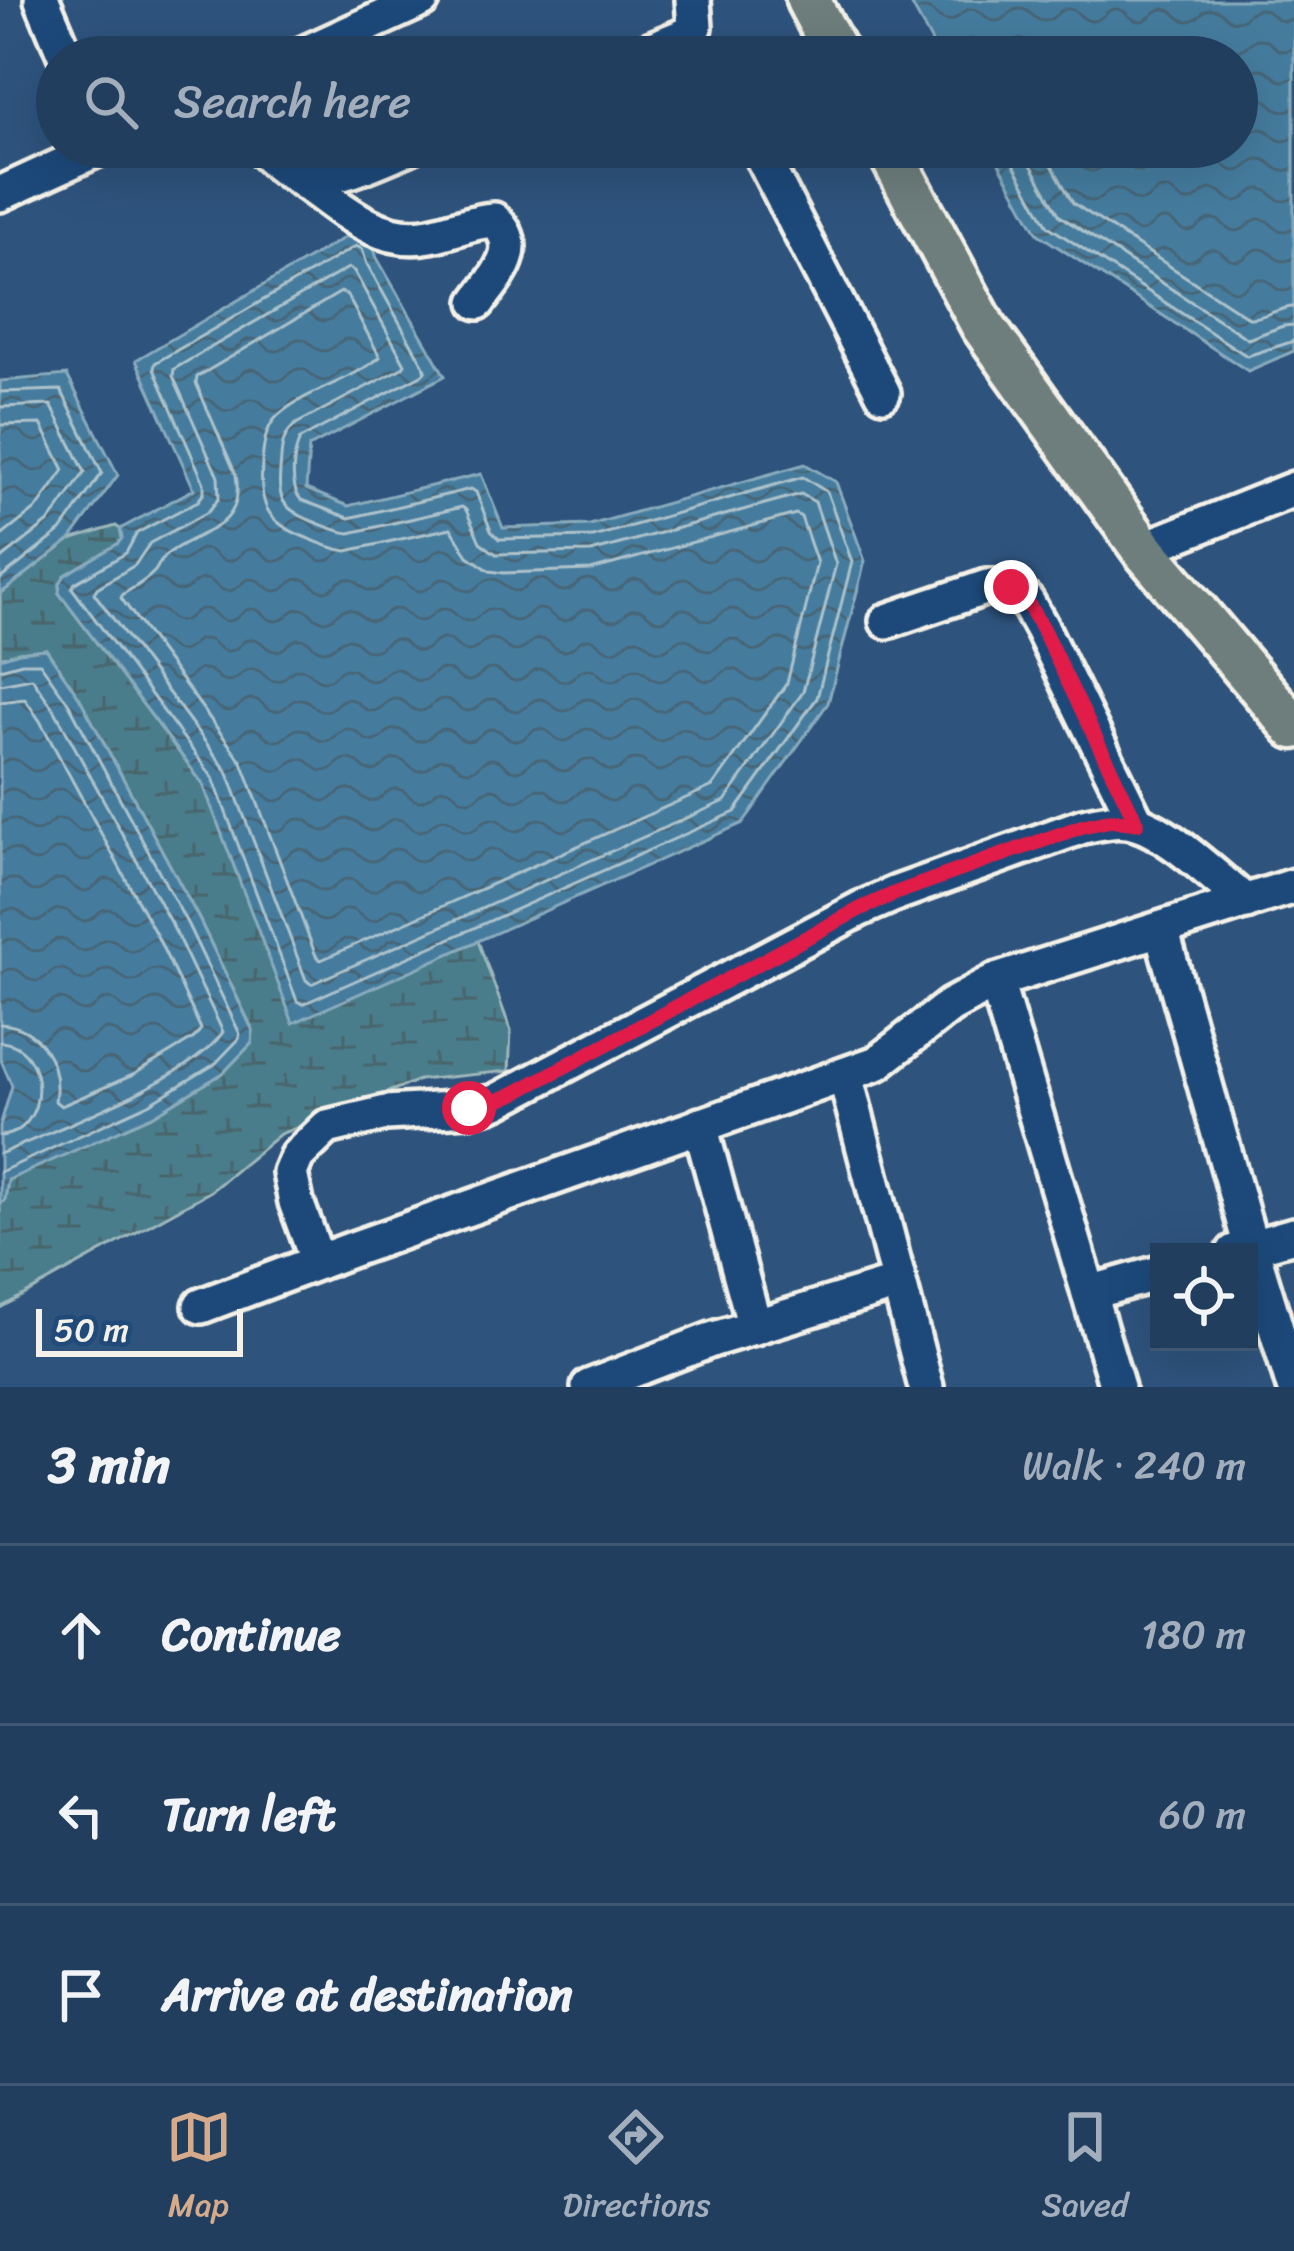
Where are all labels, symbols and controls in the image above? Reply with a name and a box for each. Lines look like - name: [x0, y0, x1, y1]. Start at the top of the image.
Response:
- search box: [36, 36, 1258, 168]
- text: Search here: [174, 62, 411, 142]
- icon: search: [78, 69, 144, 135]
- route end: [984, 560, 1038, 614]
- route start: [442, 1081, 496, 1135]
- map controls: [1150, 1243, 1258, 1351]
- button: locate: [1150, 1243, 1258, 1351]
- text: 50 m: [54, 1301, 129, 1359]
- scale bar: [36, 1303, 243, 1356]
- text: 3 min: [48, 1420, 170, 1510]
- text: Walk · 240 m: [1022, 1431, 1246, 1500]
- text: Continue: [162, 1595, 341, 1675]
- text: 180 m: [1141, 1600, 1246, 1669]
- icon: ahead: [48, 1602, 114, 1668]
- text: Turn left: [162, 1775, 335, 1855]
- text: 60 m: [1159, 1780, 1246, 1849]
- icon: left: [48, 1782, 114, 1848]
- text: Arrive at destination: [162, 1955, 572, 2035]
- icon: arrive: [48, 1962, 114, 2028]
- tab: Map: [166, 2104, 232, 2234]
- tab: Directions: [563, 2104, 710, 2234]
- tab: Saved: [1041, 2104, 1128, 2234]

